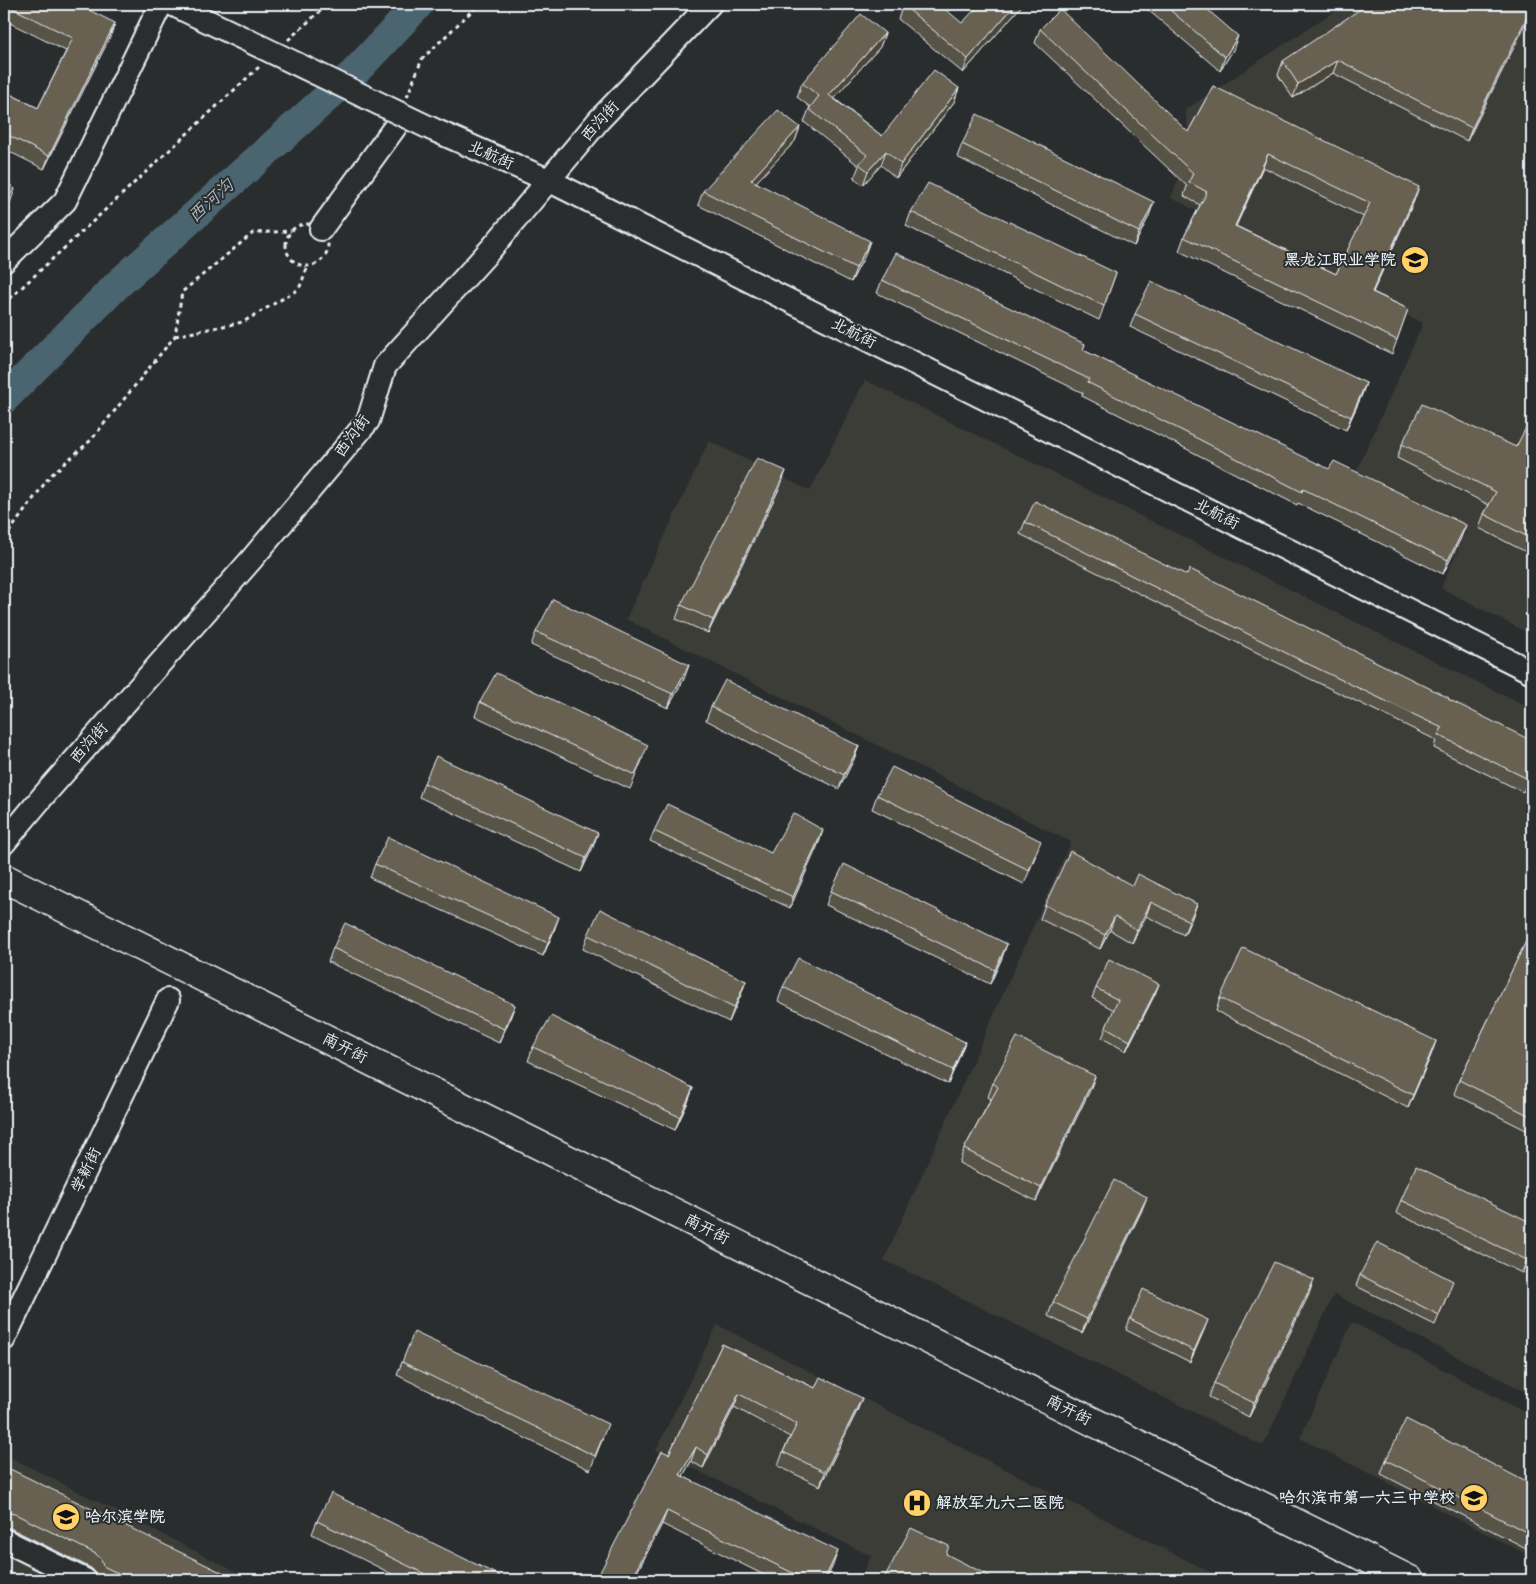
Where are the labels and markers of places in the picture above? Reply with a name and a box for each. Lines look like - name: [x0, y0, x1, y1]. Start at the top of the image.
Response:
- school or university icon: 黑龙江职业学院: [1400, 245, 1430, 275]
- place label: 黑龙江职业学院: [1284, 251, 1396, 269]
- school or university icon: 哈尔滨市第一六三中学校: [1459, 1483, 1489, 1513]
- hospital icon: 解放军九六二医院: [902, 1488, 932, 1518]
- place label: 哈尔滨市第一六三中学校: [1279, 1489, 1455, 1507]
- place label: 解放军九六二医院: [936, 1494, 1064, 1512]
- school or university icon: 哈尔滨学院: [51, 1502, 81, 1532]
- place label: 哈尔滨学院: [85, 1508, 165, 1526]

